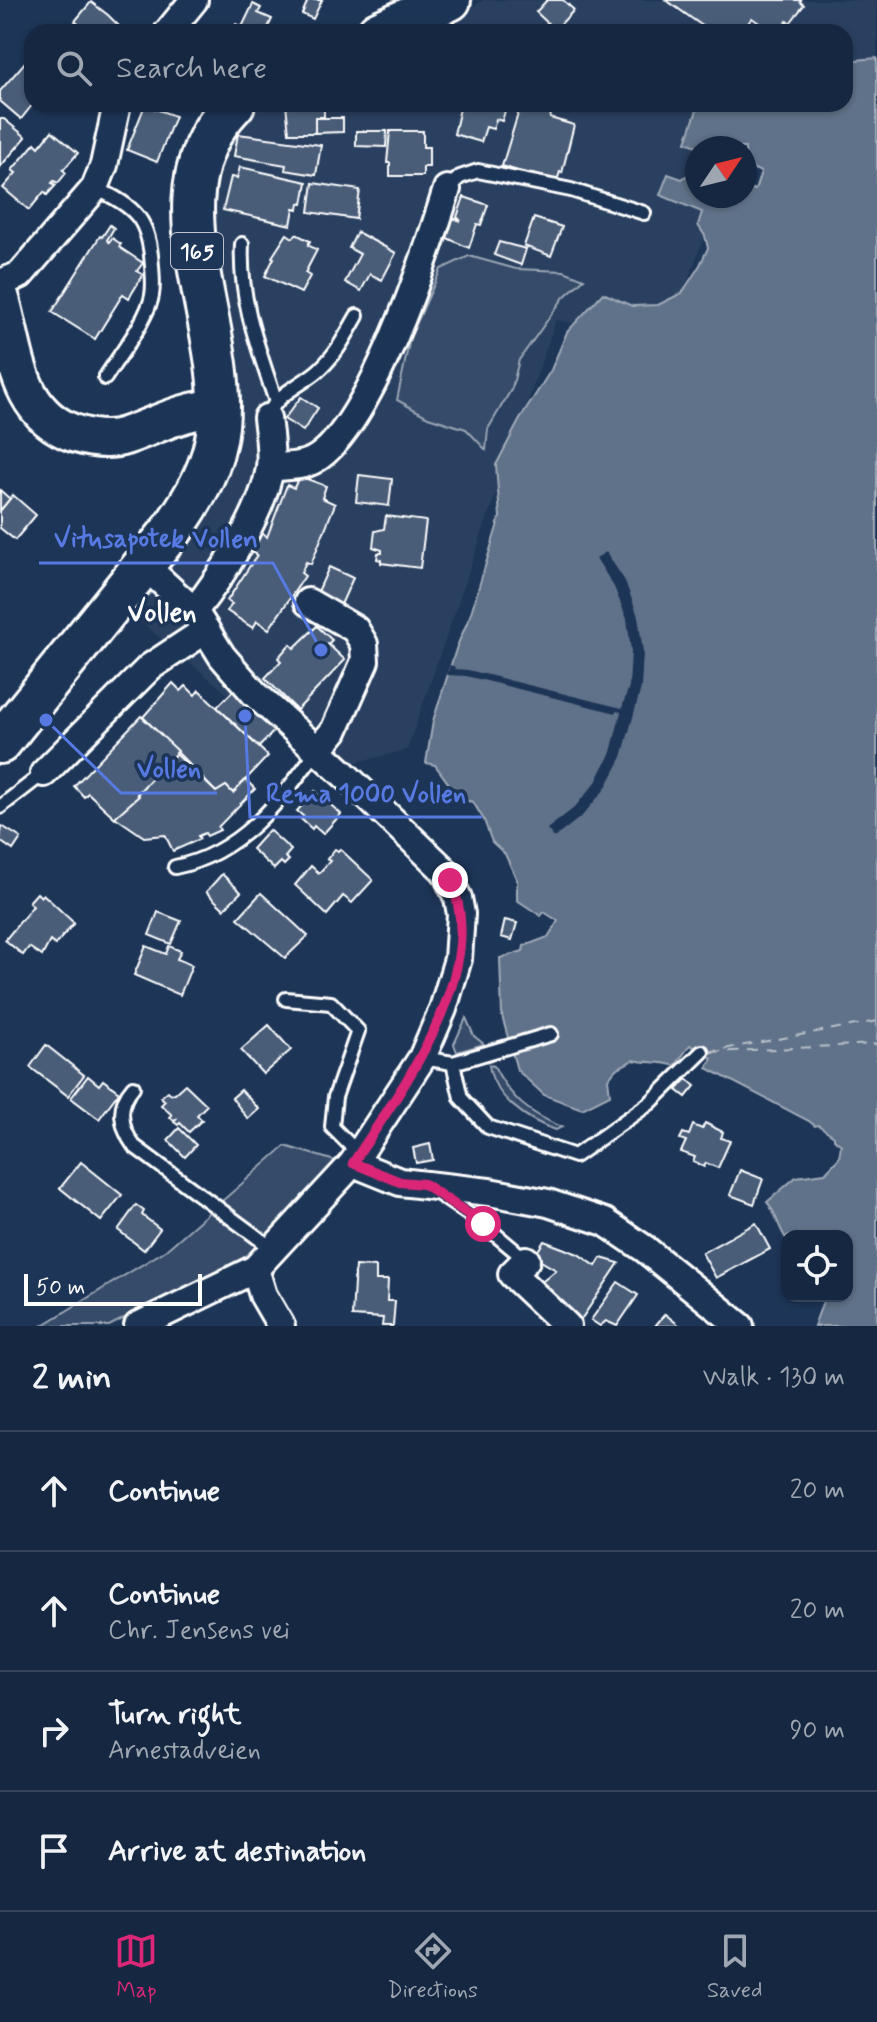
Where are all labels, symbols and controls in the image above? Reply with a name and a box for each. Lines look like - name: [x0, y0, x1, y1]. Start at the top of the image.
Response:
- search box: [24, 24, 853, 112]
- icon: search: [52, 46, 96, 90]
- text: Search here: [116, 49, 267, 88]
- north arrow: [685, 136, 757, 208]
- road number: 165: [171, 233, 223, 269]
- callout: Vitusapotek Vollen: [39, 513, 273, 563]
- text: Vitusapotek Vollen: [54, 523, 258, 557]
- district label: Vollen: [128, 595, 197, 632]
- callout: Vollen: [121, 743, 217, 793]
- text: Vollen: [137, 753, 201, 787]
- callout: Rema 1000 Vollen: [250, 767, 482, 817]
- text: Rema 1000 Vollen: [266, 778, 466, 812]
- route end: [432, 862, 468, 898]
- route start: [465, 1206, 501, 1242]
- map controls: [781, 1230, 853, 1302]
- button: locate: [781, 1230, 853, 1302]
- scale bar: [24, 1270, 202, 1306]
- text: 50 m: [36, 1274, 85, 1302]
- text: 2 min: [32, 1356, 112, 1401]
- text: Walk · 130 m: [703, 1361, 845, 1395]
- icon: ahead: [32, 1469, 76, 1513]
- text: Continue: [108, 1472, 220, 1511]
- text: 20 m: [790, 1474, 845, 1508]
- text: Continue: [108, 1575, 220, 1614]
- icon: ahead: [32, 1589, 76, 1633]
- text: 20 m: [790, 1594, 845, 1628]
- text: Chr. Jensens vei: [108, 1614, 290, 1648]
- text: Turn right: [108, 1695, 241, 1734]
- icon: right: [32, 1709, 76, 1753]
- text: 90 m: [790, 1714, 845, 1748]
- text: Arnestadveien: [108, 1734, 261, 1768]
- icon: arrive: [32, 1829, 76, 1873]
- text: Arrive at destination: [108, 1832, 366, 1871]
- tab: Map: [114, 1929, 158, 2005]
- tab: Directions: [387, 1929, 478, 2005]
- tab: Saved: [707, 1929, 762, 2005]

